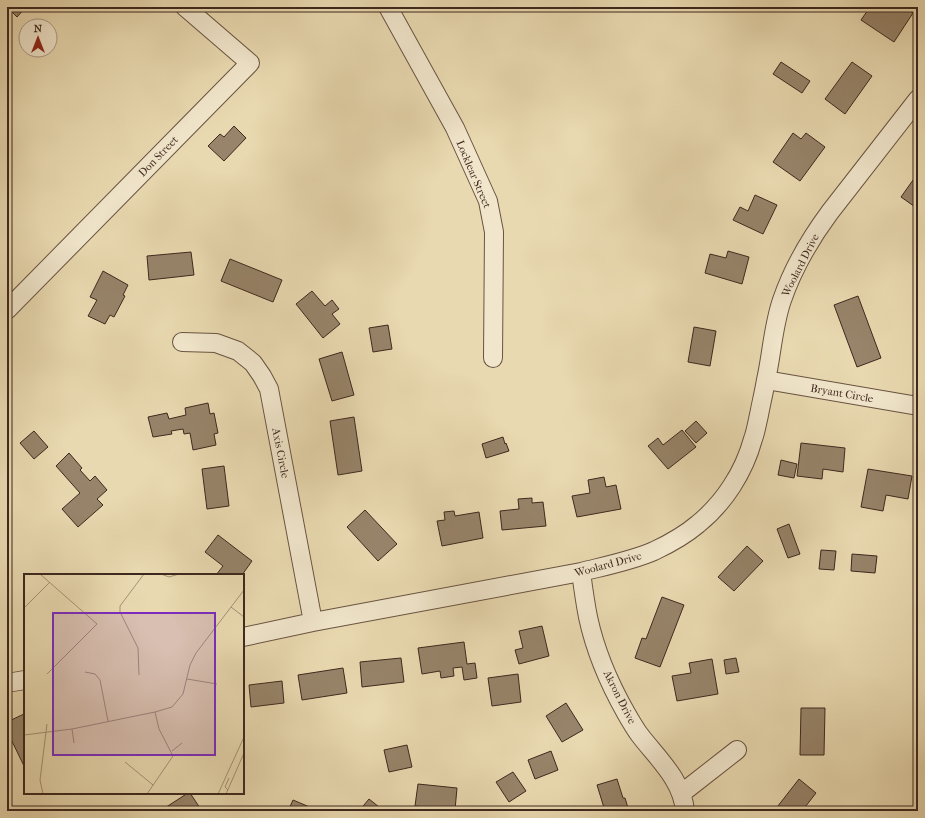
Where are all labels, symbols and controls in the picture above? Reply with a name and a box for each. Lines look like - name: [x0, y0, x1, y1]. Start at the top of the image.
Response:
- north arrow: [18, 18, 58, 58]
- text: N: [34, 22, 43, 35]
- street label: Don Street: [136, 133, 181, 179]
- street label: Locklear Street: [453, 138, 494, 210]
- street label: Woolard Drive: [779, 231, 822, 300]
- street label: Bryant Circle: [809, 382, 875, 406]
- street label: Axis Circle: [269, 426, 292, 480]
- street label: Woolard Drive: [572, 549, 644, 580]
- inset map: [24, 574, 244, 794]
- street label: Akron Drive: [600, 667, 639, 727]

